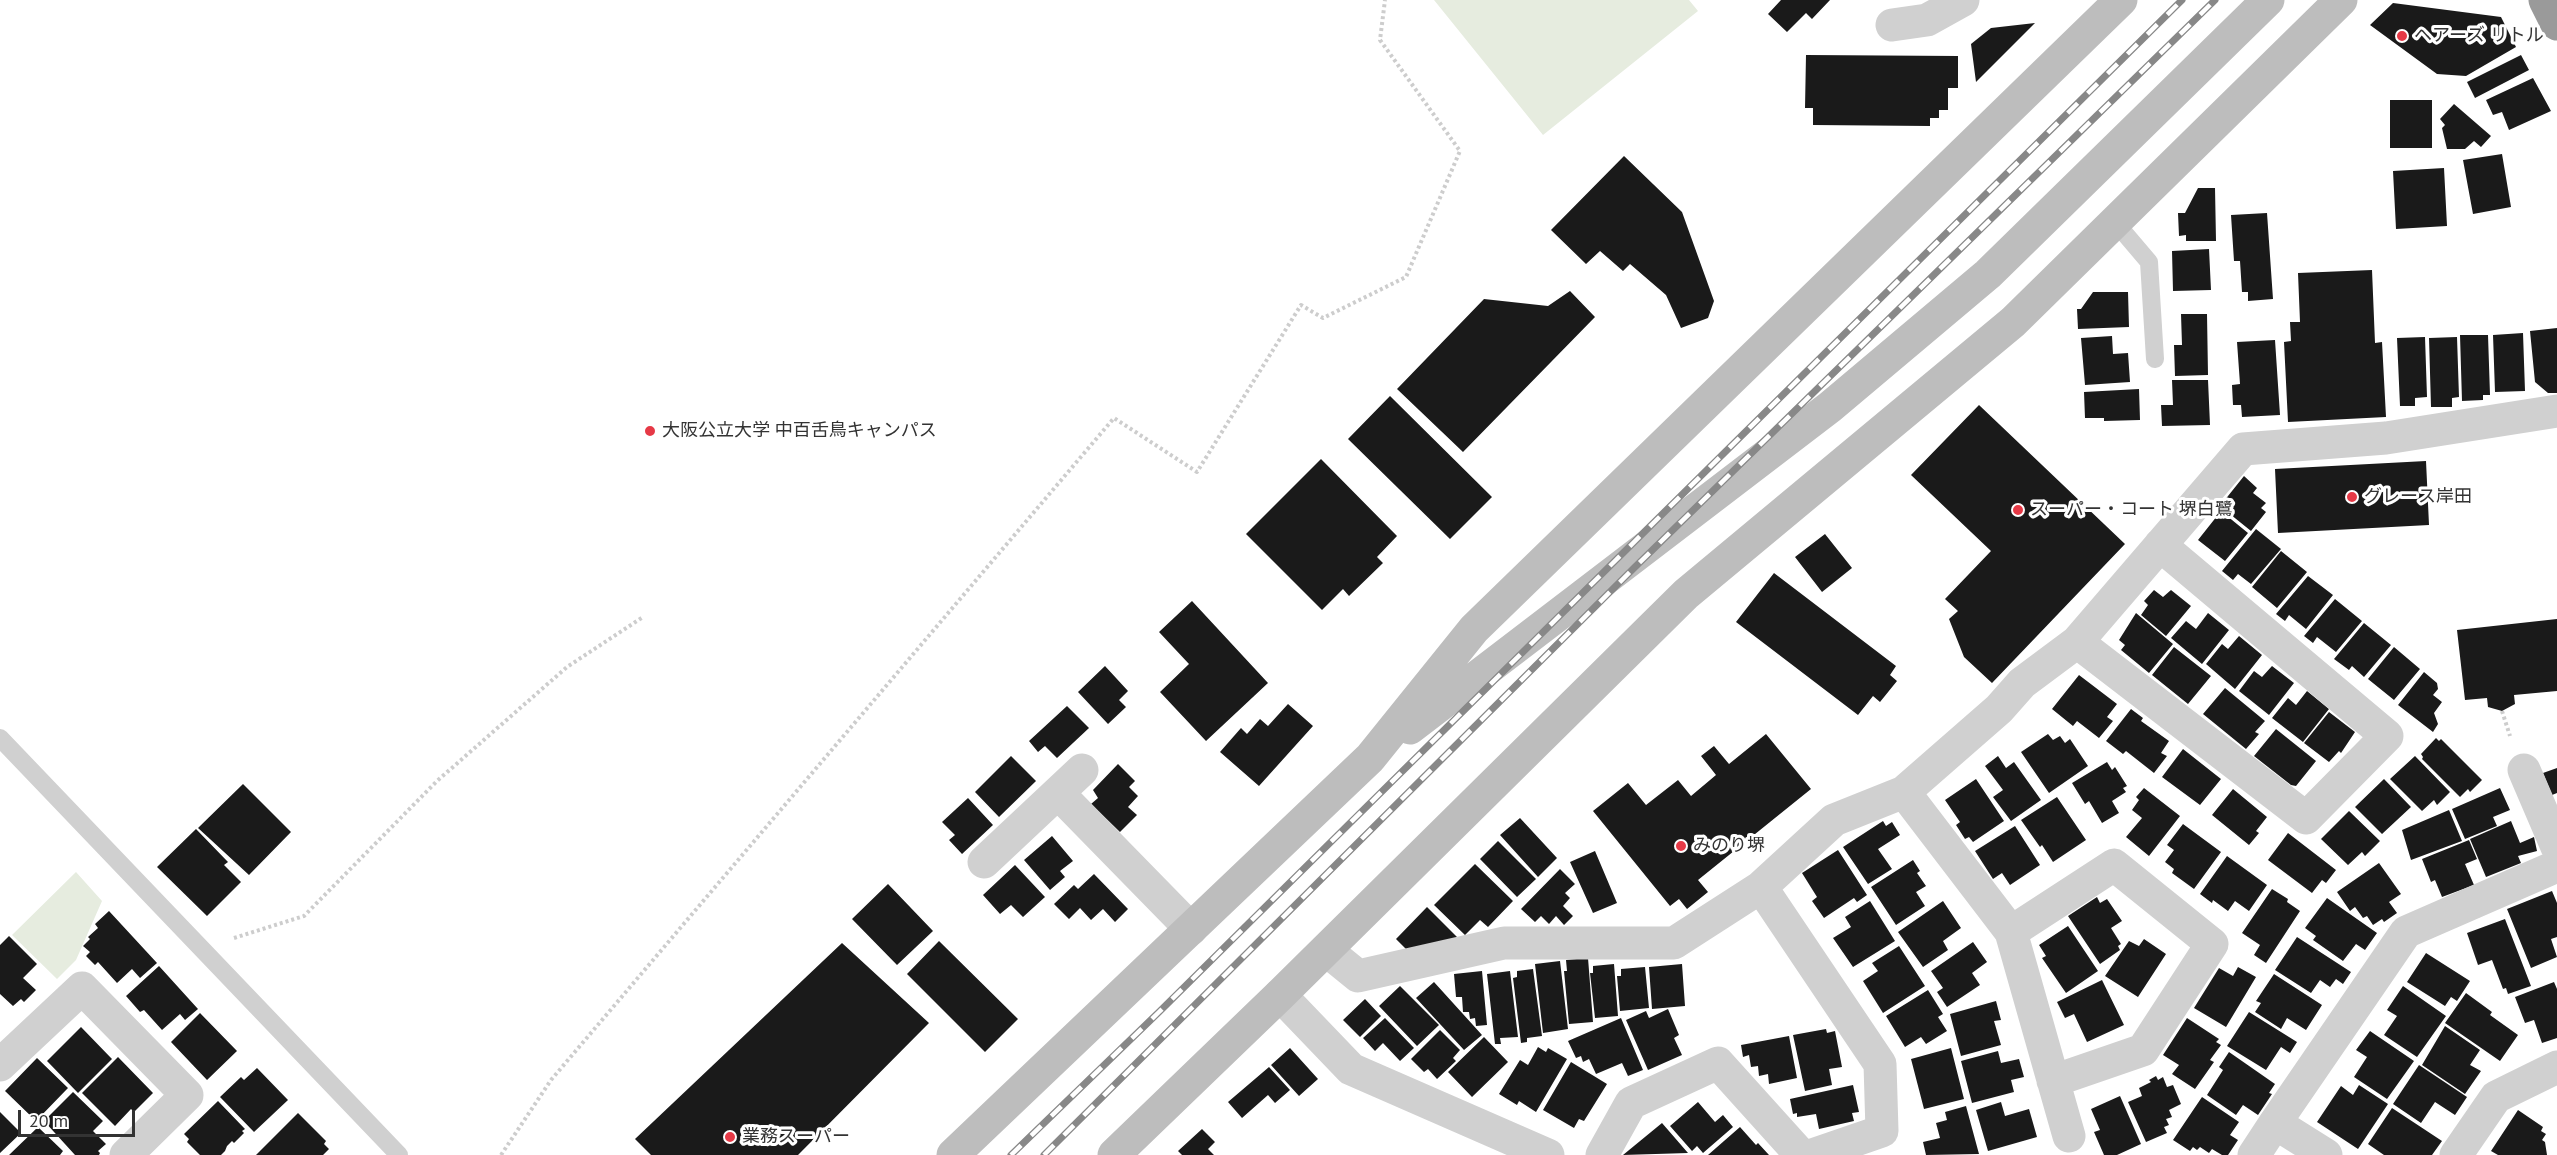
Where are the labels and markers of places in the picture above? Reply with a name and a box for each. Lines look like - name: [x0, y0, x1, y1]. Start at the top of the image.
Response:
- place label: ヘアーズ リトル: [2414, 25, 2544, 47]
- marker: ヘアーズ リトル: [2395, 29, 2409, 43]
- place label: 大阪公立大学 中百舌鳥キャンパス: [662, 420, 937, 442]
- marker: 大阪公立大学 中百舌鳥キャンパス: [643, 424, 657, 438]
- place label: グレース岸田: [2364, 486, 2472, 508]
- marker: グレース岸田: [2345, 490, 2359, 504]
- place label: スーパー・コート 堺白鷺: [2030, 499, 2233, 521]
- marker: スーパー・コート 堺白鷺: [2011, 503, 2025, 517]
- place label: みのり堺: [1693, 835, 1765, 857]
- marker: みのり堺: [1674, 839, 1688, 853]
- place label: 業務スーパー: [742, 1126, 850, 1148]
- marker: 業務スーパー: [723, 1130, 737, 1144]

